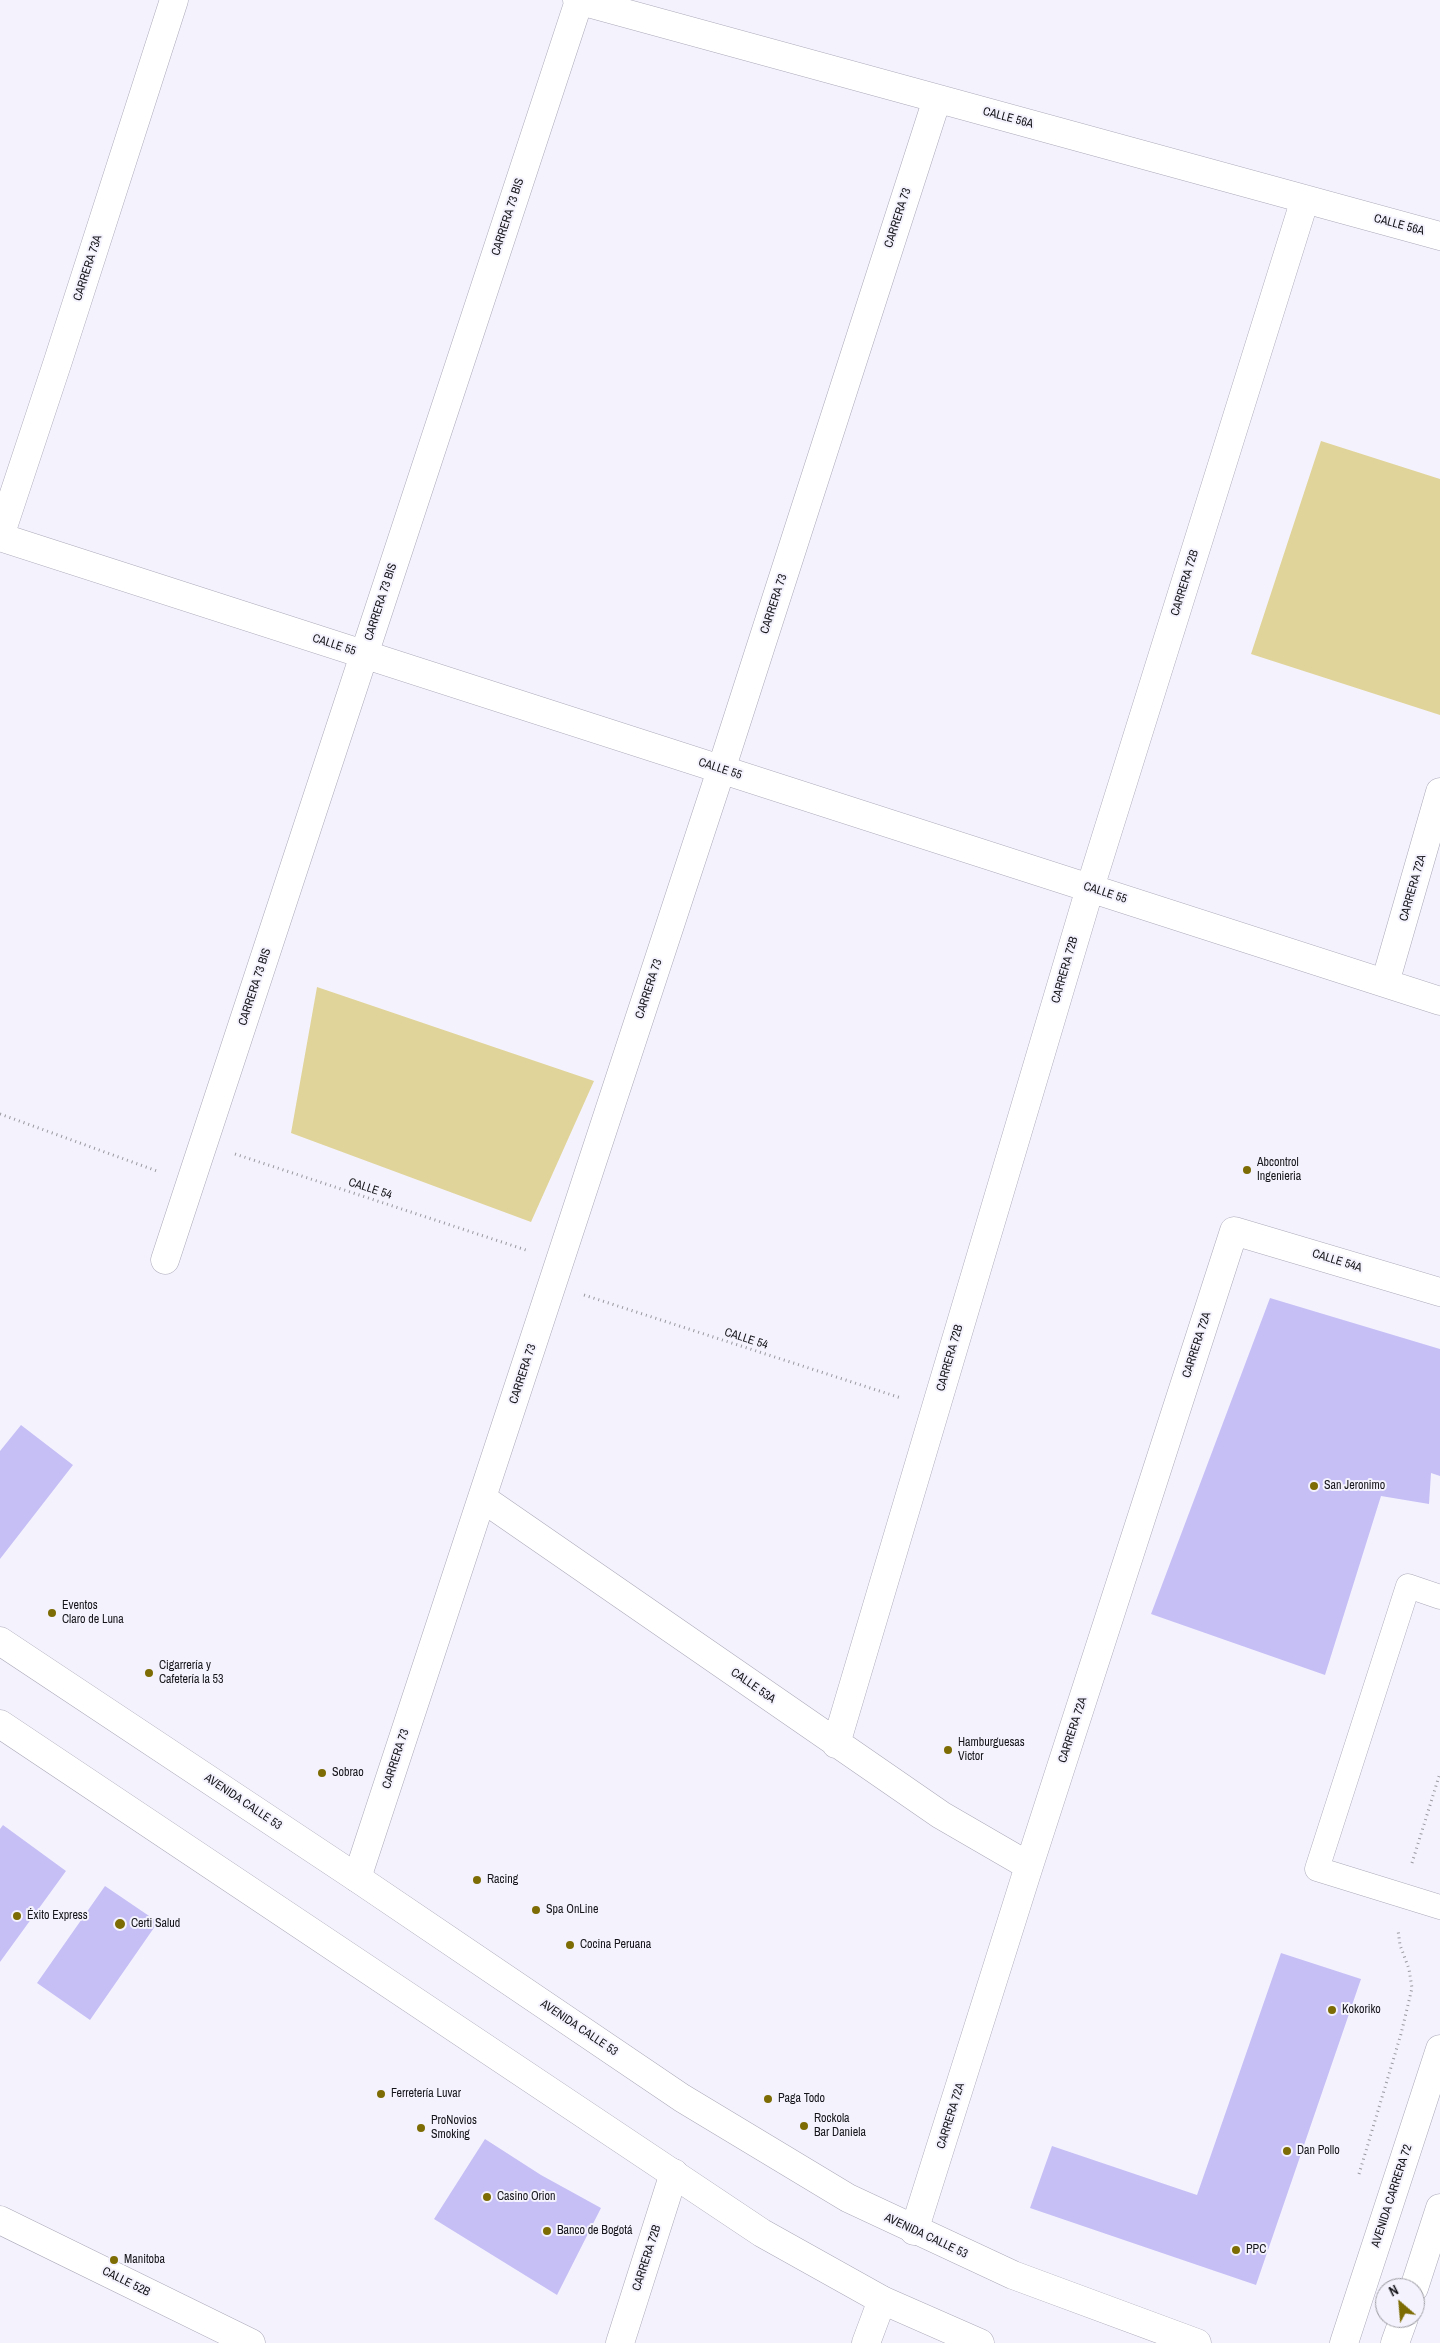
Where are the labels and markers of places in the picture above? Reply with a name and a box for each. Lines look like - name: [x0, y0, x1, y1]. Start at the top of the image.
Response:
- place label: Abcontrol Ingenieria: [1257, 1156, 1301, 1184]
- marker: Abcontrol Ingenieria: [1241, 1164, 1253, 1176]
- place label: San Jeronimo: [1324, 1479, 1385, 1493]
- marker: San Jeronimo: [1308, 1480, 1320, 1492]
- place label: Eventos Claro de Luna: [62, 1599, 124, 1627]
- marker: Eventos Claro de Luna: [46, 1607, 58, 1619]
- place label: Cigarrería y Cafetería la 53: [159, 1659, 224, 1687]
- marker: Cigarrería y Cafetería la 53: [143, 1667, 155, 1679]
- place label: Hamburguesas Victor: [958, 1736, 1025, 1764]
- marker: Hamburguesas Victor: [942, 1744, 954, 1756]
- place label: Sobrao: [332, 1766, 364, 1780]
- marker: Sobrao: [316, 1767, 328, 1779]
- place label: Racing: [487, 1873, 518, 1887]
- marker: Racing: [471, 1874, 483, 1886]
- place label: Spa OnLine: [546, 1903, 599, 1917]
- marker: Spa OnLine: [530, 1904, 542, 1916]
- place label: Éxito Express: [27, 1909, 88, 1923]
- marker: Éxito Express: [11, 1910, 23, 1922]
- marker: Certi Salud: [113, 1917, 127, 1931]
- place label: Certi Salud: [131, 1917, 180, 1931]
- place label: Cocina Peruana: [580, 1938, 651, 1952]
- marker: Cocina Peruana: [564, 1939, 576, 1951]
- place label: Kokoriko: [1342, 2003, 1381, 2017]
- marker: Kokoriko: [1326, 2004, 1338, 2016]
- place label: Ferretería Luvar: [391, 2087, 461, 2101]
- marker: Ferretería Luvar: [375, 2088, 387, 2100]
- place label: Paga Todo: [778, 2092, 825, 2106]
- marker: Paga Todo: [762, 2093, 774, 2105]
- place label: Rockola Bar Daniela: [814, 2112, 866, 2140]
- place label: ProNovios Smoking: [431, 2114, 477, 2142]
- marker: Rockola Bar Daniela: [798, 2120, 810, 2132]
- marker: ProNovios Smoking: [415, 2122, 427, 2134]
- place label: Dan Pollo: [1297, 2144, 1340, 2158]
- marker: Dan Pollo: [1281, 2145, 1293, 2157]
- place label: Casino Orion: [497, 2190, 556, 2204]
- marker: Casino Orion: [481, 2191, 493, 2203]
- place label: Banco de Bogotá: [557, 2224, 633, 2238]
- marker: Banco de Bogotá: [541, 2225, 553, 2237]
- place label: PPC: [1246, 2243, 1266, 2257]
- marker: PPC: [1230, 2244, 1242, 2256]
- place label: Manitoba: [124, 2253, 165, 2267]
- marker: Manitoba: [108, 2254, 120, 2266]

